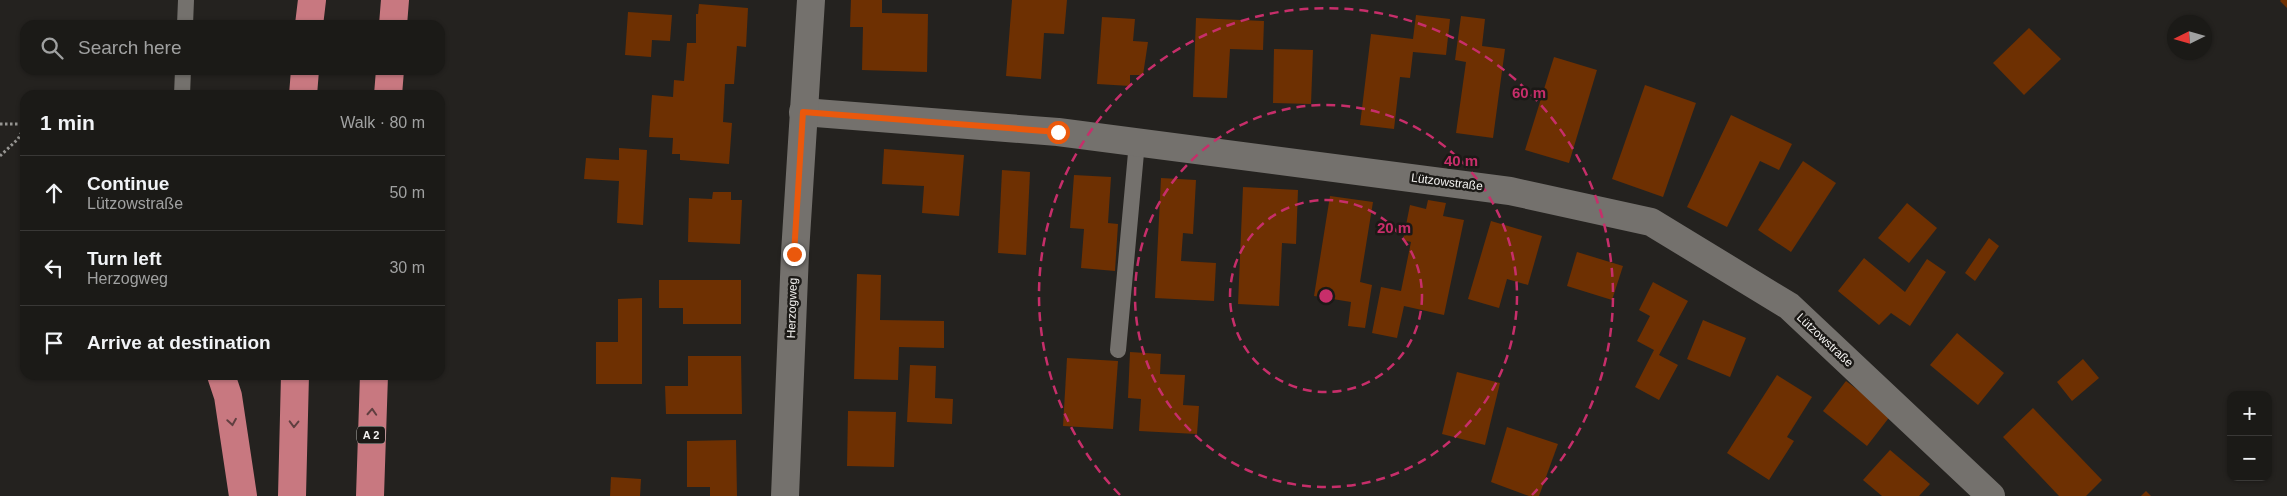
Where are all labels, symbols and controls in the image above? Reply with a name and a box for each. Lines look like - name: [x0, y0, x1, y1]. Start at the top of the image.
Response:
- north arrow: [2167, 15, 2212, 60]
- search box: [20, 20, 445, 75]
- icon: search: [38, 34, 66, 62]
- text: Search here: [78, 37, 182, 58]
- text: 60 m: [1512, 84, 1546, 101]
- text: 1 min: [40, 111, 95, 134]
- text: Walk · 80 m: [340, 114, 425, 131]
- route start: [1047, 121, 1070, 144]
- text: 40 m: [1444, 152, 1478, 169]
- street label: Lützowstraße: [1410, 171, 1484, 193]
- text: Continue: [87, 173, 169, 194]
- icon: ahead: [40, 179, 68, 207]
- text: 50 m: [389, 184, 425, 201]
- text: Lützowstraße: [87, 195, 183, 212]
- text: 20 m: [1377, 219, 1411, 236]
- route end: [783, 243, 806, 266]
- text: Turn left: [87, 248, 162, 269]
- icon: left: [40, 254, 68, 282]
- text: 30 m: [389, 259, 425, 276]
- text: Herzogweg: [87, 270, 168, 287]
- street label: Herzogweg: [784, 277, 800, 339]
- centre of rings: [1317, 287, 1335, 305]
- street label: Lützowstraße: [1794, 310, 1856, 370]
- icon: arrive: [40, 329, 68, 357]
- text: Arrive at destination: [87, 332, 271, 353]
- map controls: [2227, 391, 2272, 481]
- button: +: [2227, 391, 2272, 436]
- one-way arrow: [366, 408, 377, 416]
- one-way arrow: [226, 418, 236, 427]
- one-way arrow: [289, 420, 299, 428]
- road number: A 2: [357, 426, 385, 444]
- button: −: [2227, 436, 2272, 481]

